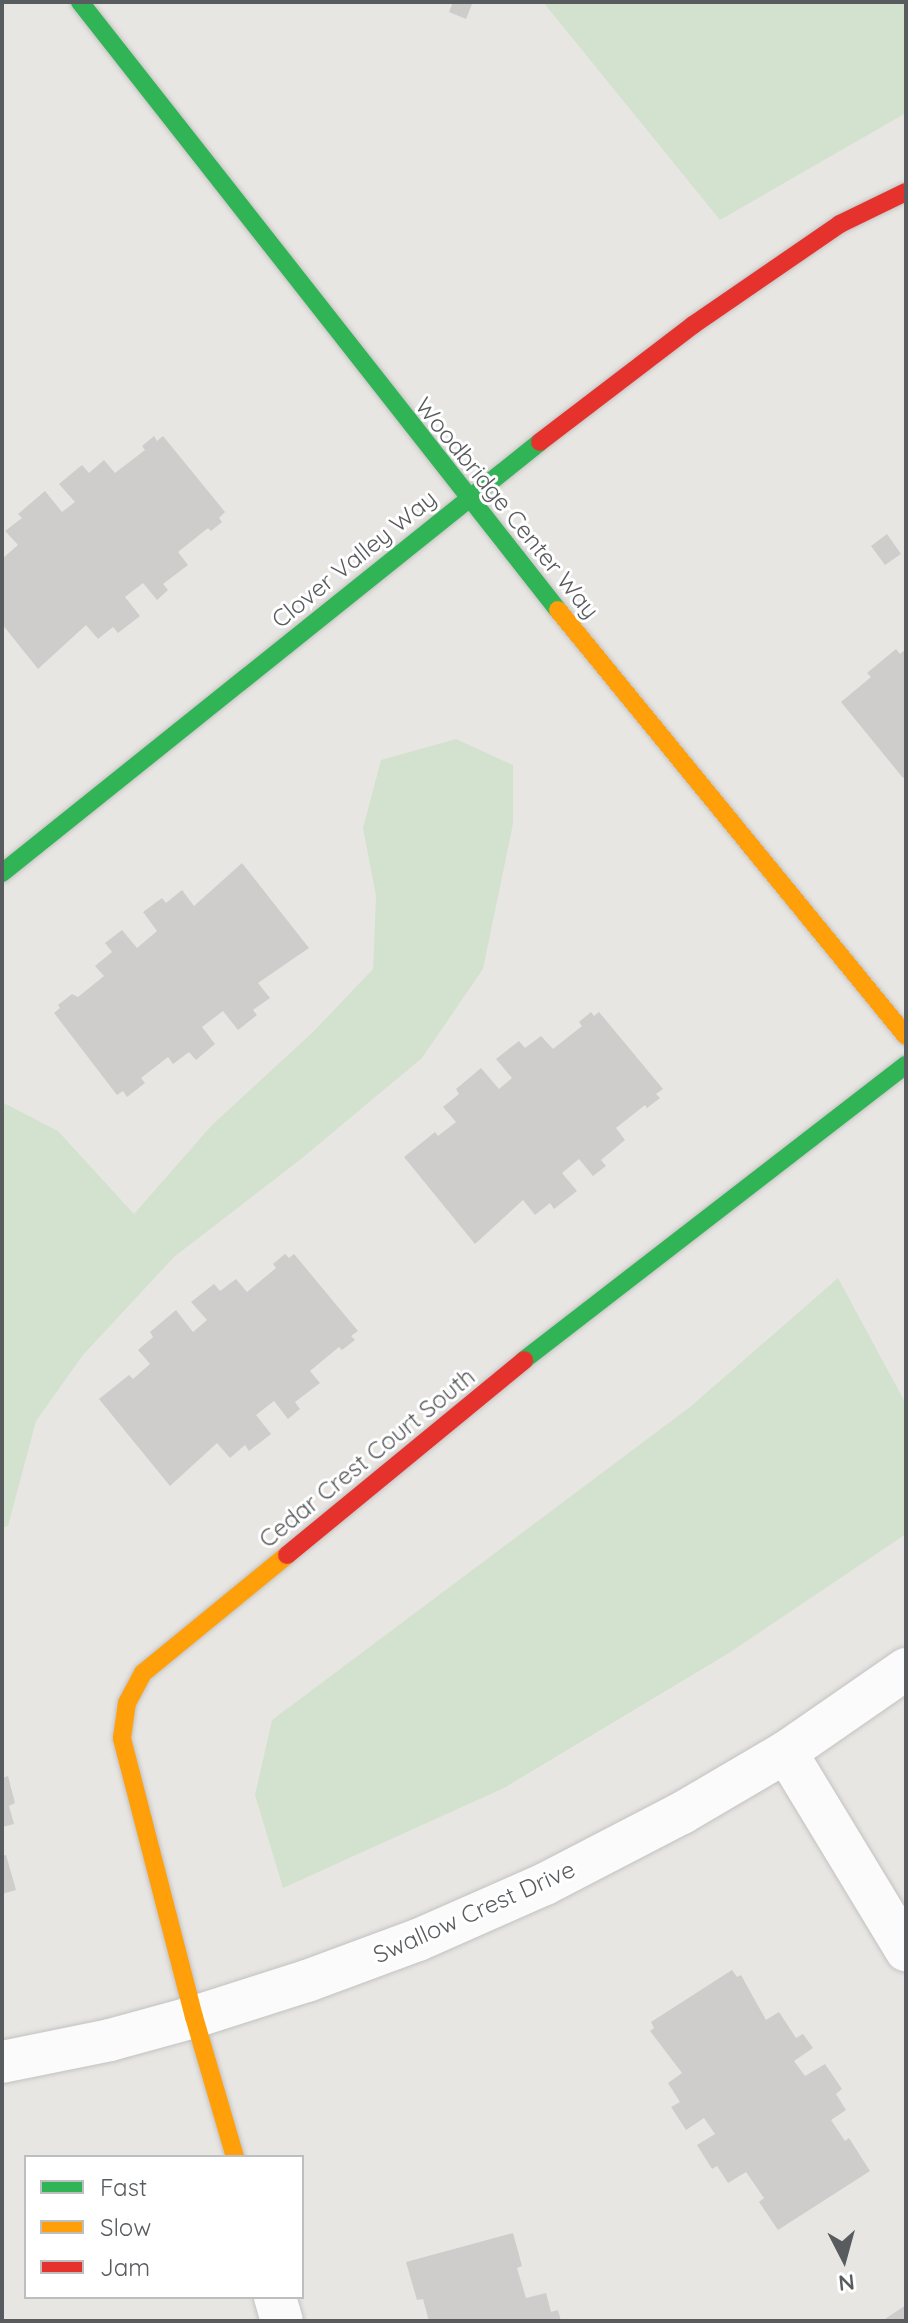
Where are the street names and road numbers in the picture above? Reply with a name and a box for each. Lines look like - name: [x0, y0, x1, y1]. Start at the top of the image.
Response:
- street label: Woodbridge Center Way: [409, 392, 605, 624]
- street label: Clover Valley Way: [266, 484, 442, 634]
- street label: Cedar Crest Court South: [253, 1362, 481, 1554]
- street label: Swallow Crest Drive: [369, 1855, 579, 1969]

